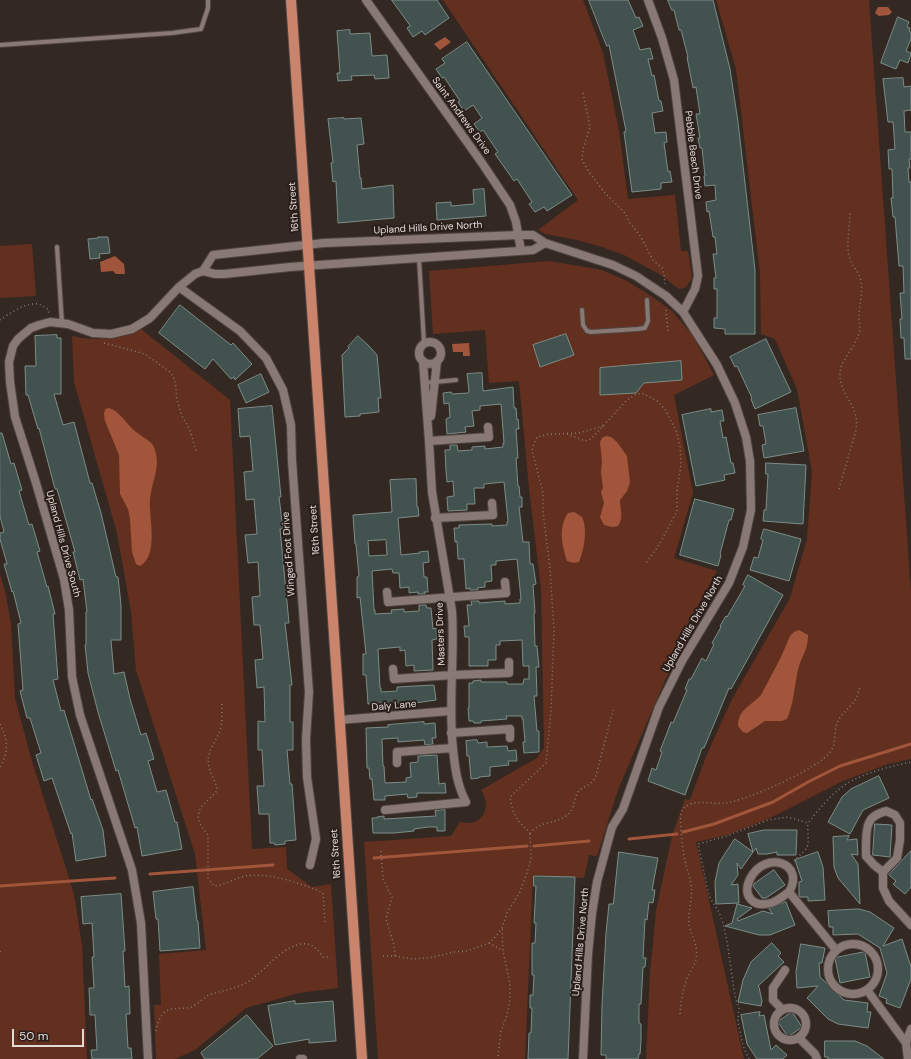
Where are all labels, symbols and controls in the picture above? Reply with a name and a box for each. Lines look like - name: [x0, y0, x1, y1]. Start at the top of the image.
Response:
- street label: Saint Andrews Drive: [429, 75, 493, 157]
- street label: Pebble Beach Drive: [682, 110, 704, 200]
- street label: 16th Street: [286, 182, 302, 232]
- street label: Upland Hills Drive North: [373, 219, 483, 237]
- street label: Upland Hills Drive South: [43, 489, 83, 599]
- street label: 16th Street: [307, 505, 323, 555]
- street label: Winged Foot Drive: [280, 511, 298, 597]
- street label: Upland Hills Drive North: [661, 574, 725, 674]
- street label: Masters Drive: [434, 602, 448, 666]
- street label: Daly Lane: [371, 698, 417, 714]
- street label: 16th Street: [328, 829, 344, 879]
- street label: Upland Hills Drive North: [570, 887, 592, 997]
- scale bar: [14, 1021, 86, 1047]
- text: 50 m: [19, 1028, 48, 1044]

